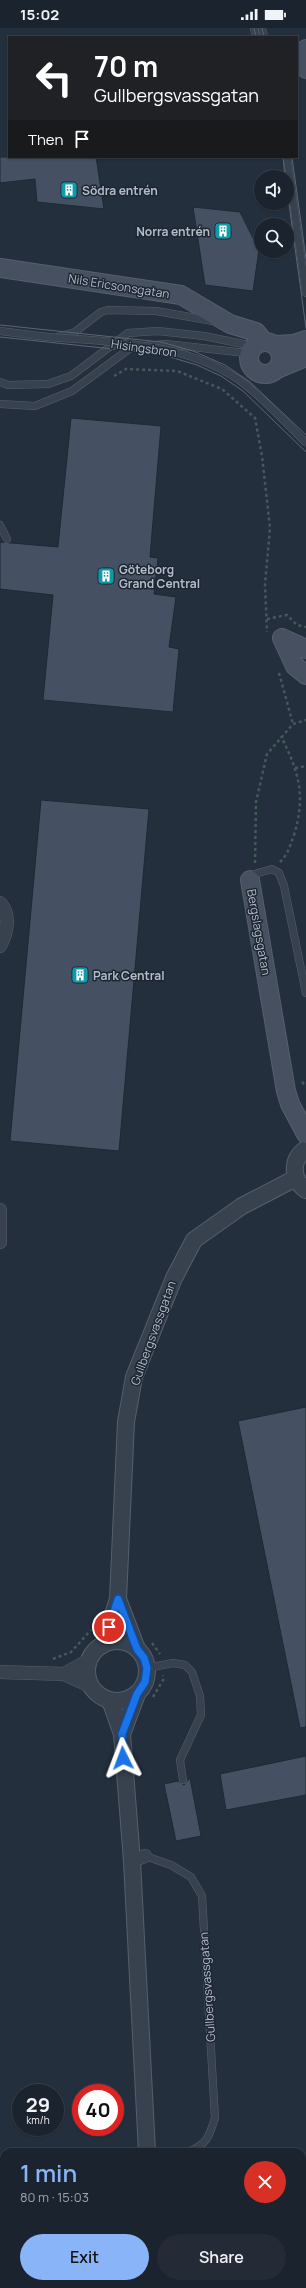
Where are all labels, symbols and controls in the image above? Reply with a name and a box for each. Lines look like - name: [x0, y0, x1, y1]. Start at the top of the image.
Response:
- text: 15:02: [20, 4, 59, 25]
- text: 70 m: [94, 47, 158, 85]
- icon: left: [28, 52, 80, 104]
- text: Gullbergsvassgatan: [94, 83, 259, 107]
- icon: arrive: [71, 128, 93, 150]
- text: Then: [28, 129, 63, 150]
- map controls: [254, 170, 294, 258]
- button: sound: [254, 170, 294, 210]
- building icon: Södra entrén: [59, 180, 79, 200]
- place label: Södra entrén: [82, 182, 158, 199]
- button: search: [254, 218, 294, 258]
- building icon: Norra entrén: [213, 221, 233, 241]
- place label: Norra entrén: [136, 223, 210, 240]
- street label: Nils Ericsonsgatan: [67, 270, 171, 302]
- street label: Hisingsbron: [110, 335, 178, 361]
- place label: Göteborg Grand Central: [119, 561, 200, 592]
- building icon: Göteborg Grand Central: [96, 566, 116, 586]
- street label: Bergslagsgatan: [243, 888, 275, 976]
- building icon: Park Central: [70, 965, 90, 985]
- place label: Park Central: [93, 967, 165, 984]
- street label: Gullbergsvassgatan: [126, 1278, 180, 1388]
- pin: [92, 1610, 126, 1644]
- icon: arrive: [98, 1616, 120, 1638]
- position arrow: [102, 1737, 144, 1779]
- street label: Gullbergsvassgatan: [195, 1932, 219, 2042]
- speed limit sign: 40: [72, 2084, 124, 2136]
- text: 29: [26, 2091, 50, 2118]
- text: km/h: [26, 2113, 50, 2127]
- text: 1 min: [20, 2156, 77, 2189]
- button: close: [244, 2161, 286, 2203]
- text: 80 m · 15:03: [20, 2188, 89, 2206]
- button: Exit: [20, 2234, 149, 2280]
- button: Share: [157, 2234, 286, 2280]

